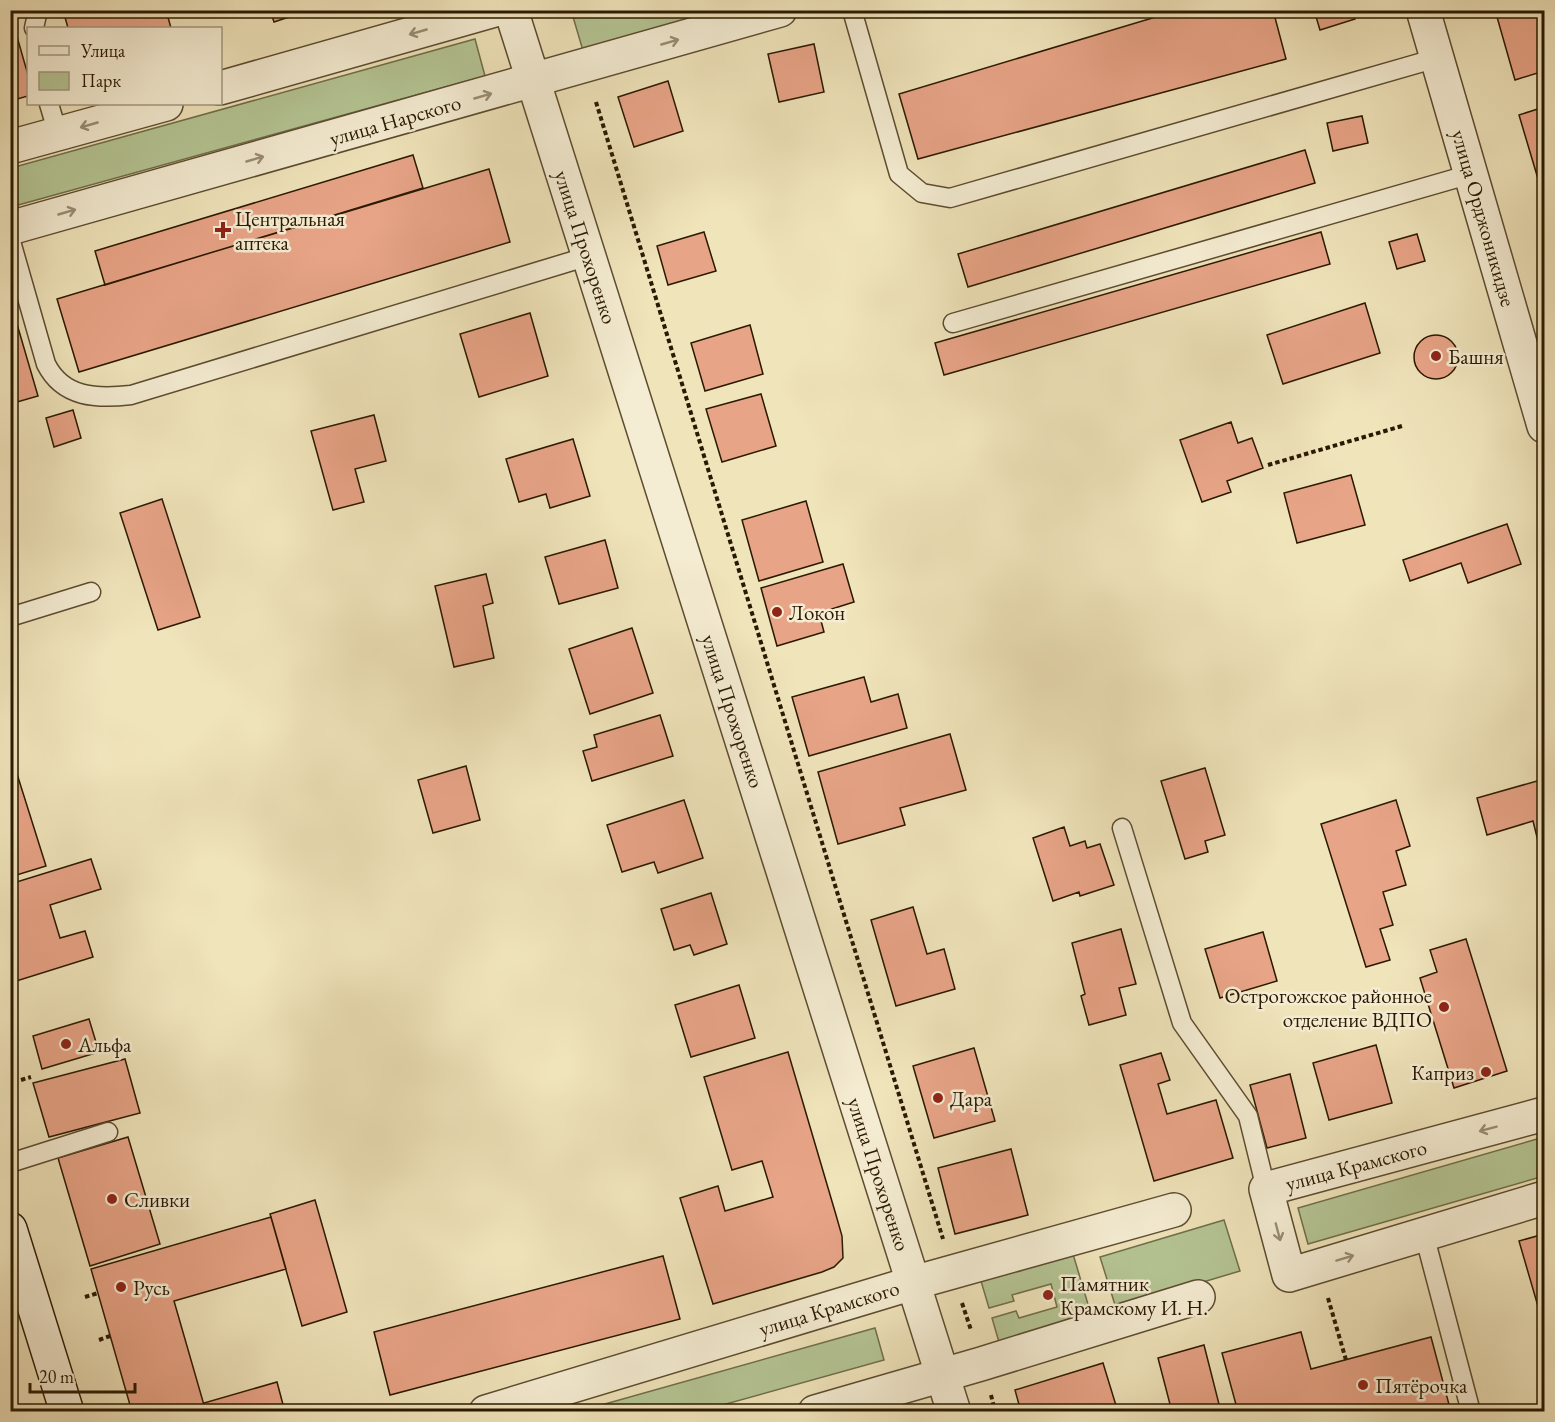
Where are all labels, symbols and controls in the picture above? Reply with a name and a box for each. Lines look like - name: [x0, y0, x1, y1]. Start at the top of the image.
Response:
- legend: [27, 27, 222, 105]
- one-way arrow: [409, 27, 428, 38]
- one-way arrow: [660, 36, 679, 47]
- text: Улица: [80, 39, 126, 62]
- text: Парк: [81, 69, 121, 92]
- street label: улица Нарского: [326, 88, 464, 152]
- one-way arrow: [473, 89, 492, 101]
- one-way arrow: [80, 120, 99, 131]
- street label: улица Орджоникидзе: [1446, 126, 1522, 310]
- one-way arrow: [245, 153, 264, 165]
- street label: улица Прохоренко: [548, 167, 624, 327]
- place label: Центральная аптека: [235, 205, 345, 256]
- one-way arrow: [57, 206, 76, 217]
- marker: Центральная аптека: [216, 223, 230, 237]
- place label: Башня: [1448, 343, 1504, 370]
- marker: Башня: [1429, 349, 1443, 363]
- place label: Локон: [789, 599, 845, 626]
- marker: Локон: [770, 605, 784, 619]
- street label: улица Прохоренко: [695, 631, 771, 791]
- place label: Острогожское районное отделение ВДПО: [1224, 982, 1432, 1033]
- marker: Острогожское районное отделение ВДПО: [1437, 1000, 1451, 1014]
- place label: Альфа: [77, 1031, 132, 1058]
- marker: Альфа: [59, 1037, 73, 1051]
- place label: Каприз: [1411, 1059, 1474, 1086]
- marker: Каприз: [1479, 1065, 1493, 1079]
- place label: Дара: [950, 1085, 993, 1112]
- marker: Дара: [931, 1091, 945, 1105]
- street label: улица Прохоренко: [841, 1094, 917, 1254]
- one-way arrow: [1479, 1124, 1498, 1135]
- street label: улица Крамского: [1282, 1133, 1430, 1197]
- place label: Сливки: [124, 1186, 190, 1213]
- marker: Сливки: [105, 1192, 119, 1206]
- one-way arrow: [1273, 1222, 1284, 1241]
- one-way arrow: [1335, 1252, 1354, 1263]
- place label: Памятник Крамскому И. Н.: [1060, 1270, 1208, 1321]
- place label: Русь: [133, 1274, 170, 1301]
- street label: улица Крамского: [756, 1274, 902, 1342]
- marker: Русь: [114, 1280, 128, 1294]
- marker: Памятник Крамскому И. Н.: [1041, 1288, 1055, 1302]
- scale bar: [30, 1356, 135, 1394]
- text: 20 m: [39, 1365, 74, 1388]
- place label: Пятёрочка: [1375, 1372, 1468, 1399]
- marker: Пятёрочка: [1356, 1378, 1370, 1392]

